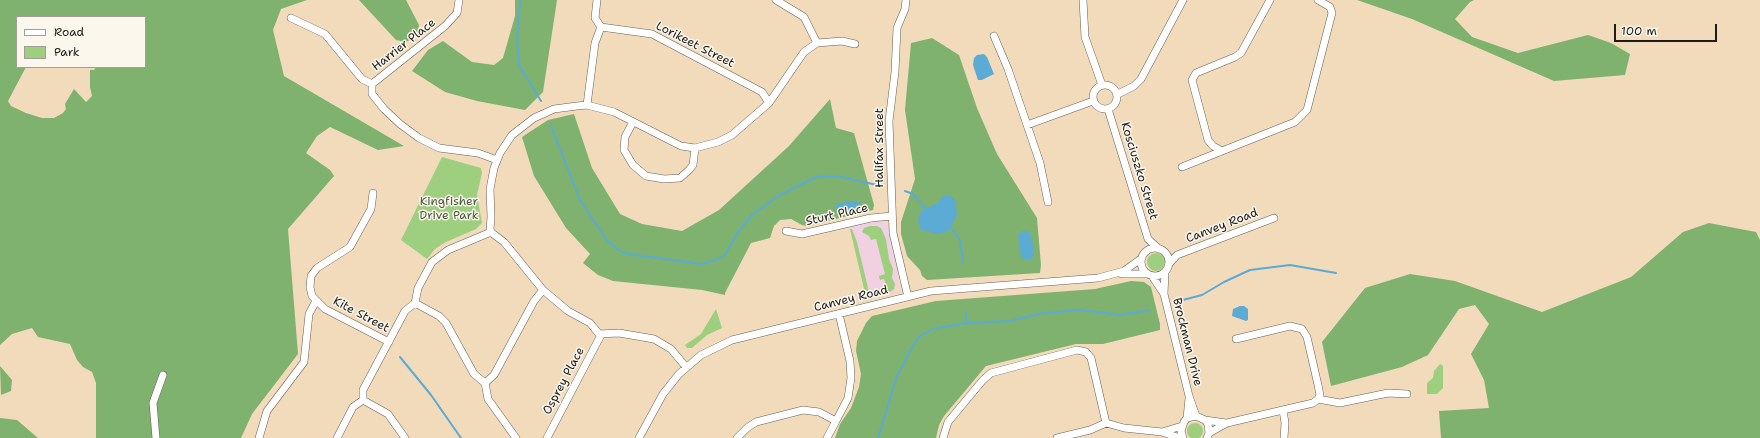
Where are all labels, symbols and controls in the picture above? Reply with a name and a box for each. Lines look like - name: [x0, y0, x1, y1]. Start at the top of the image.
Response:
- legend: [16, 16, 146, 68]
- street label: Harrier Place: [369, 16, 439, 74]
- scale bar: [1616, 16, 1719, 42]
- street label: Lorikeet Street: [653, 19, 737, 71]
- text: 100 m: [1621, 23, 1657, 39]
- text: Road: [54, 24, 84, 40]
- text: Park: [54, 44, 80, 60]
- street label: Halifax Street: [873, 108, 887, 188]
- street label: Kosciuszko Street: [1117, 120, 1161, 222]
- park label: Kingfisher Drive Park: [419, 195, 479, 223]
- street label: Sturt Place: [804, 201, 870, 229]
- street label: Canvey Road: [1184, 206, 1260, 246]
- street label: Canvey Road: [812, 283, 890, 315]
- street label: Kite Street: [330, 294, 392, 336]
- street label: Brockman Drive: [1169, 296, 1205, 388]
- street label: Osprey Place: [540, 345, 588, 417]

